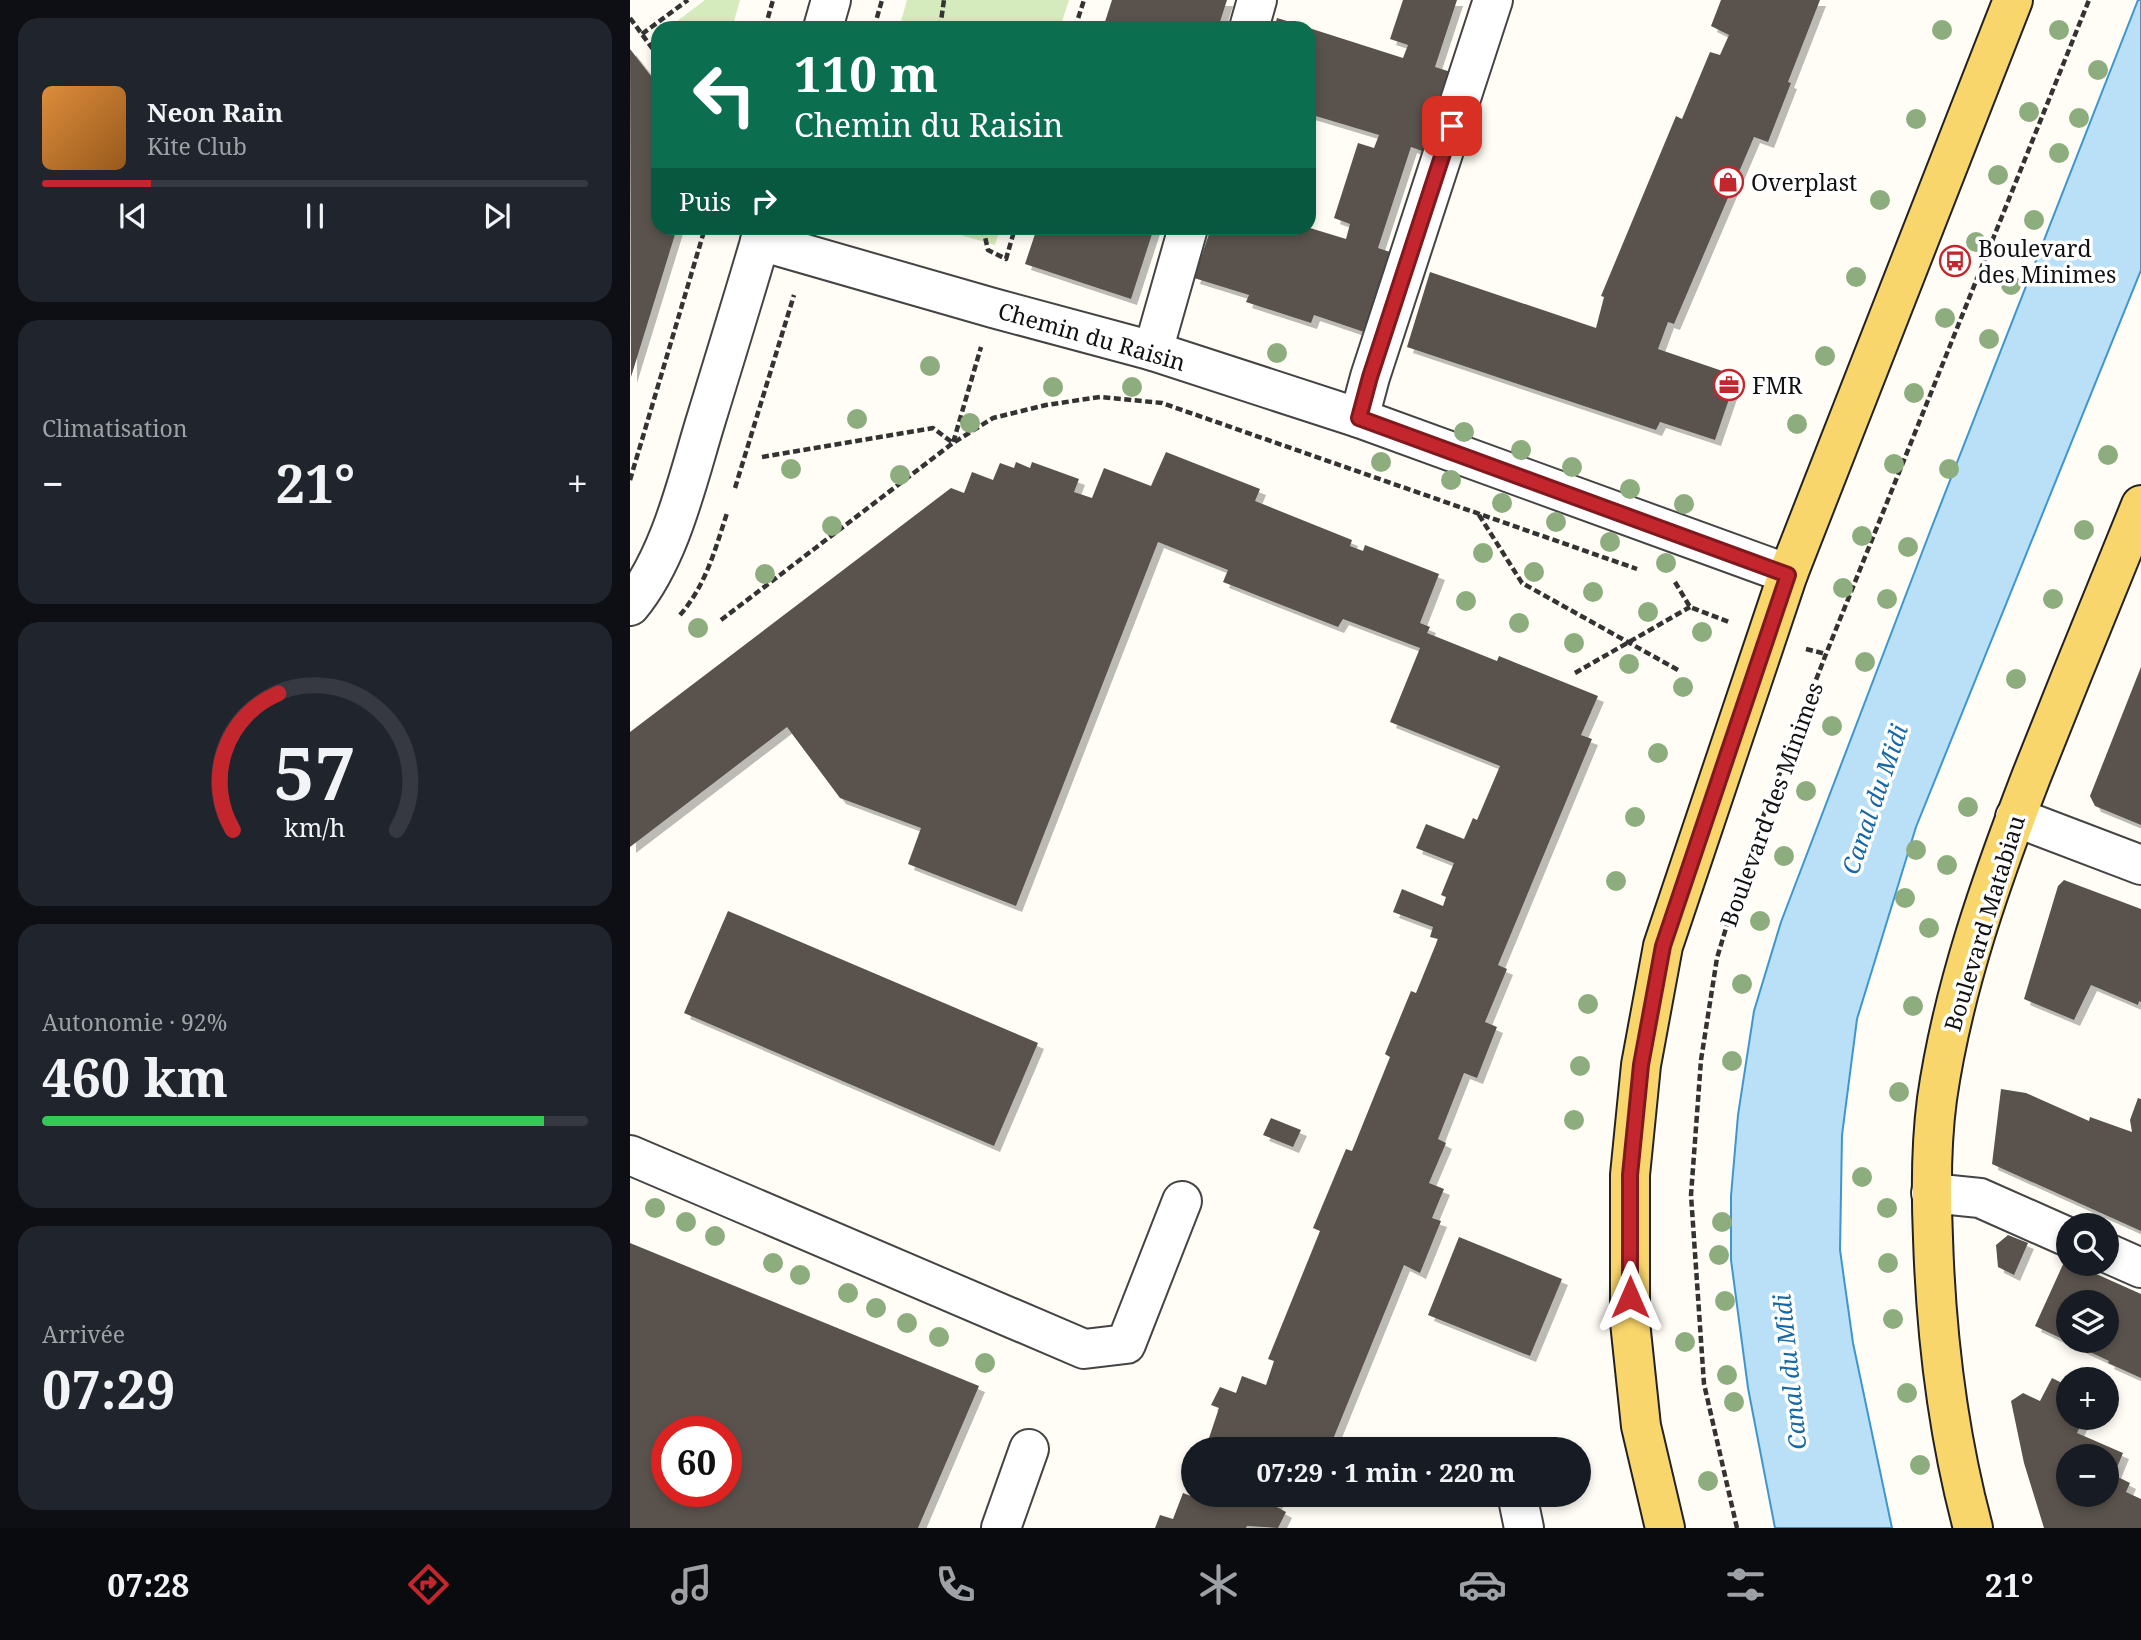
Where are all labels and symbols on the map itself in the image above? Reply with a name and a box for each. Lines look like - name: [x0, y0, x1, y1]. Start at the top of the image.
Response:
- pin: [1422, 96, 1482, 156]
- shop icon: Overplast: [1711, 165, 1745, 199]
- place label: Overplast: [1751, 166, 1857, 198]
- place label: Boulevard des Minimes: [1978, 232, 2116, 290]
- bus stop icon: Boulevard des Minimes: [1938, 244, 1972, 278]
- street label: Chemin du Raisin: [995, 294, 1190, 378]
- office icon: FMR: [1712, 368, 1746, 402]
- place label: FMR: [1752, 369, 1803, 401]
- street label: Boulevard des Minimes: [1712, 677, 1830, 931]
- water label: Canal du Midi: [1833, 720, 1915, 878]
- street label: Boulevard Matabiau: [1936, 811, 2032, 1035]
- position arrow: [1593, 1260, 1667, 1334]
- water label: Canal du Midi: [1764, 1293, 1814, 1451]
- speed limit sign: 60: [651, 1416, 742, 1507]

